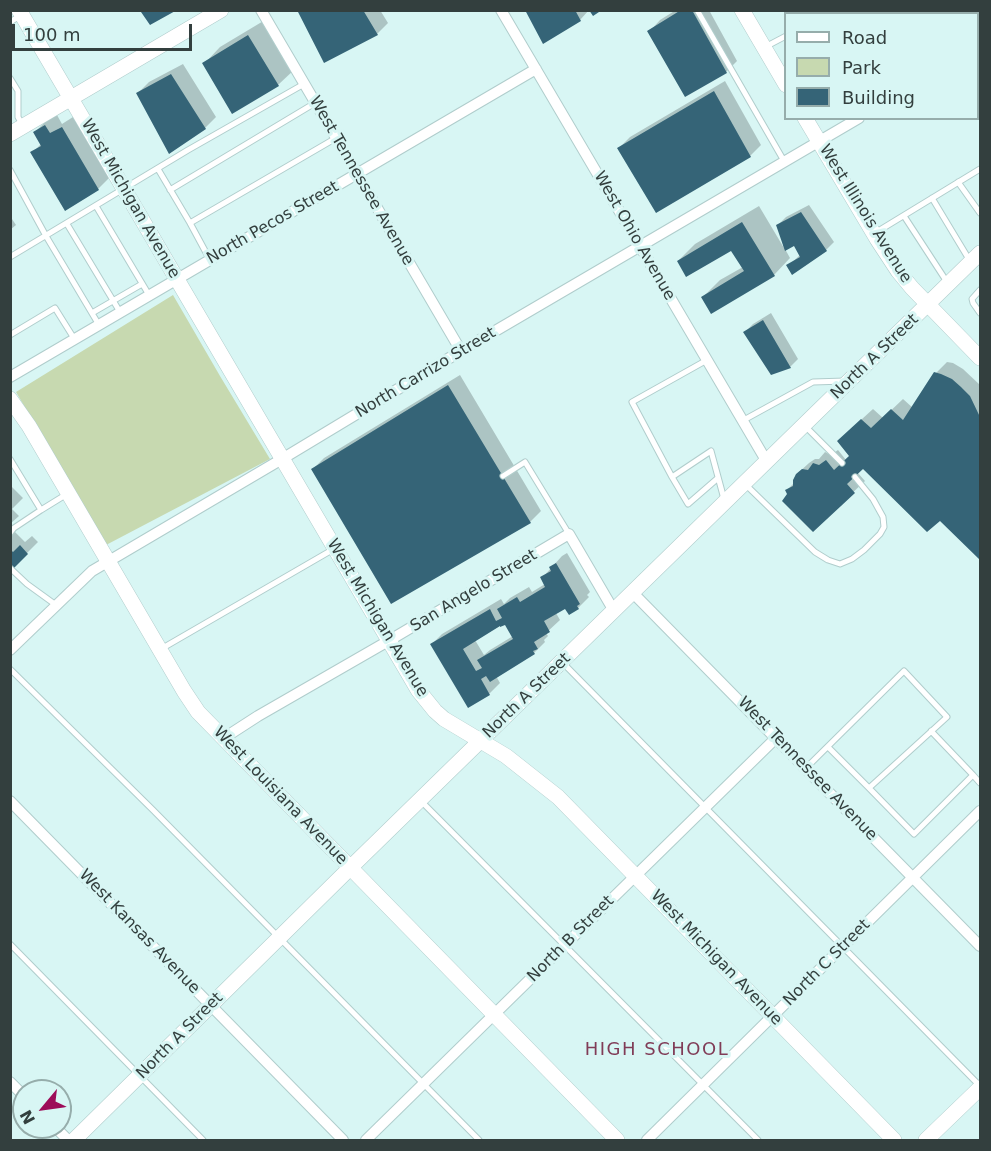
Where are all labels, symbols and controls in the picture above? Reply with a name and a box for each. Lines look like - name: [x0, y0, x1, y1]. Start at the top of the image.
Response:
- scale bar: [15, 12, 195, 50]
- legend: [784, 12, 979, 120]
- text: 100 m: [23, 24, 81, 45]
- text: Road: [842, 27, 887, 48]
- text: Park: [842, 57, 881, 78]
- text: Building: [842, 87, 915, 108]
- street label: West Tennessee Avenue: [305, 93, 417, 269]
- street label: West Michigan Avenue: [77, 116, 183, 282]
- street label: West Illinois Avenue: [815, 141, 915, 287]
- street label: West Ohio Avenue: [589, 168, 679, 304]
- street label: North Pecos Street: [204, 177, 342, 269]
- street label: North A Street: [827, 310, 923, 404]
- street label: North Carrizo Street: [352, 324, 500, 422]
- street label: West Michigan Avenue: [322, 536, 432, 700]
- street label: San Angelo Street: [407, 546, 541, 636]
- street label: North A Street: [479, 649, 575, 743]
- street label: West Tennessee Avenue: [733, 693, 881, 845]
- street label: West Louisiana Avenue: [209, 723, 351, 869]
- street label: West Kansas Avenue: [75, 866, 203, 998]
- street label: West Michigan Avenue: [646, 886, 786, 1030]
- street label: North B Street: [524, 892, 618, 986]
- street label: North C Street: [780, 916, 874, 1010]
- street label: North A Street: [133, 989, 227, 1083]
- district label: HIGH SCHOOL: [585, 1039, 729, 1061]
- north arrow: [12, 1079, 72, 1139]
- text: N: [16, 1107, 39, 1127]

